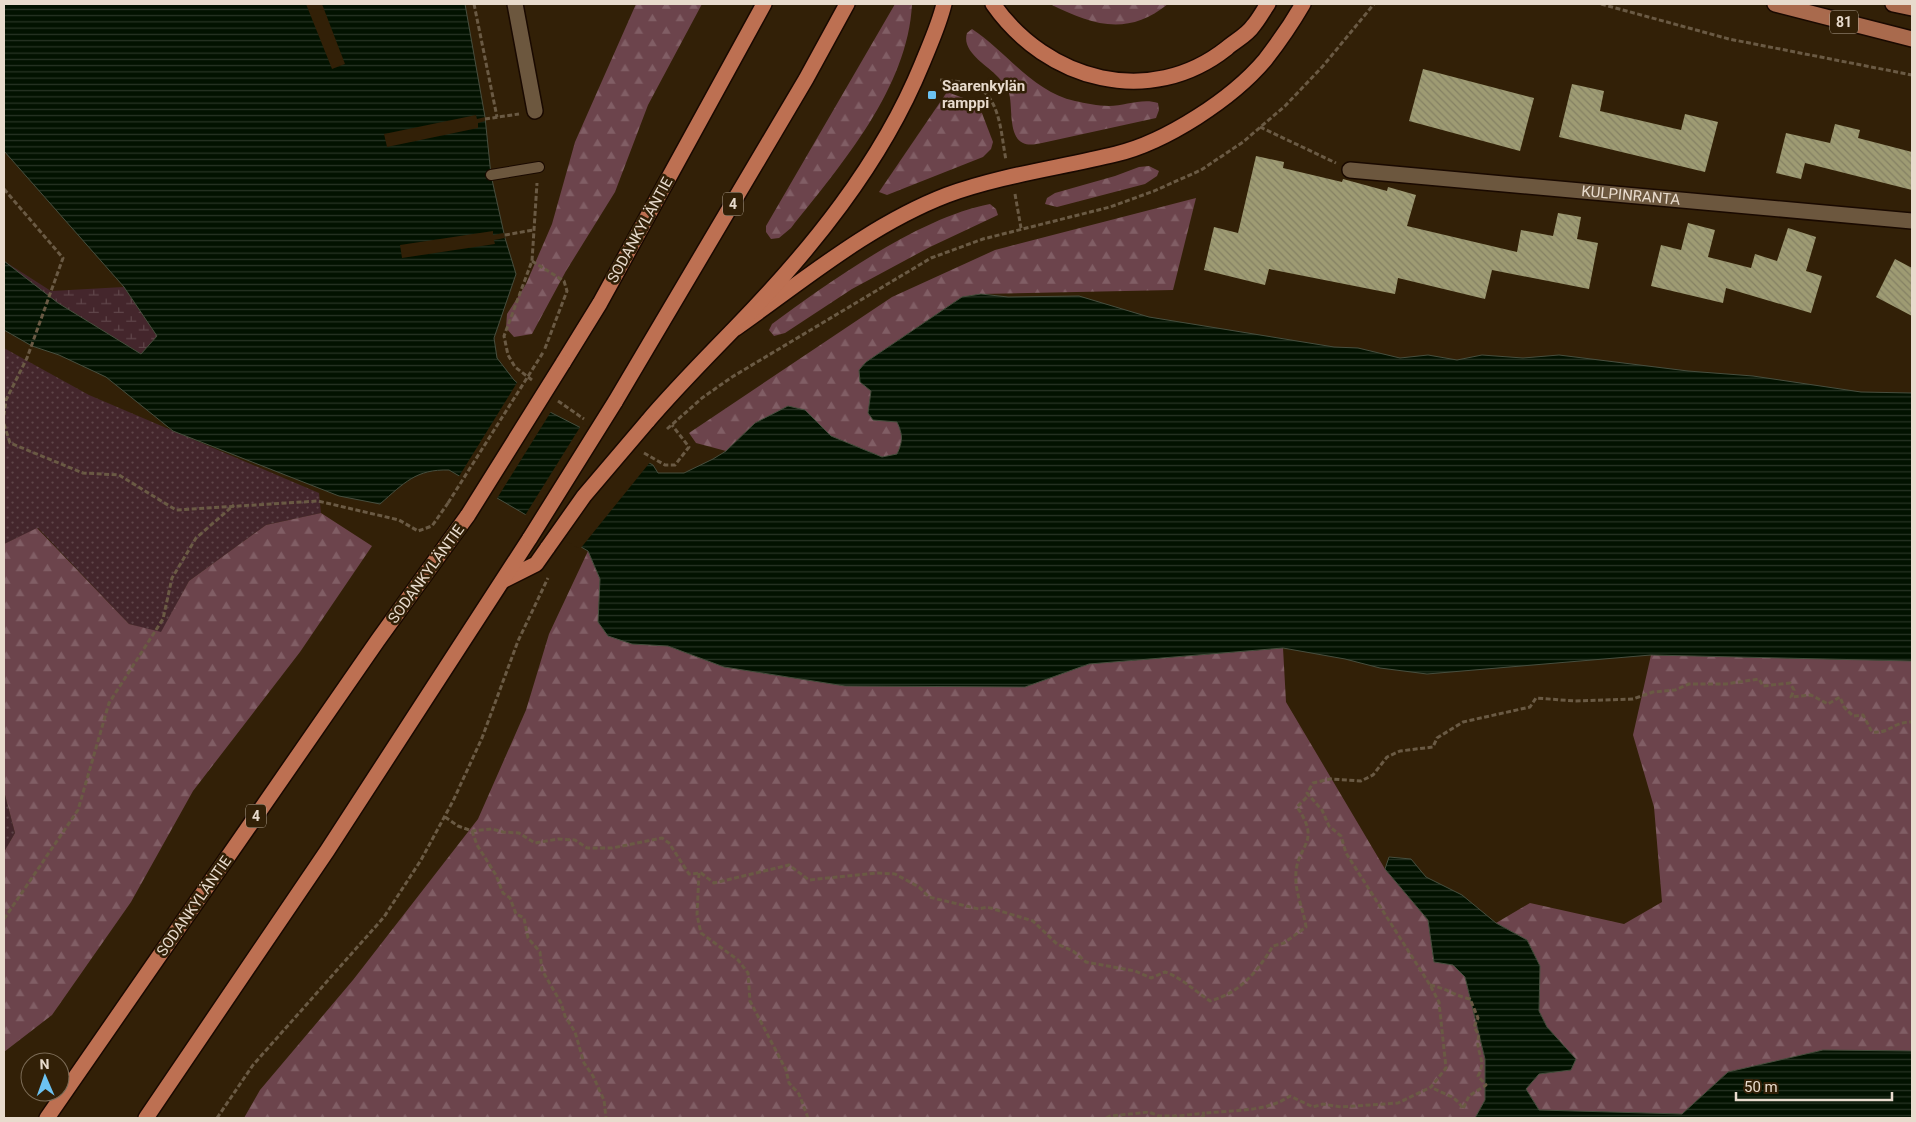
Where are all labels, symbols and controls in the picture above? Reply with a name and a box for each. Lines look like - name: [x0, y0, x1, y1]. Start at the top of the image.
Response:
- road number: 81: [1830, 11, 1858, 34]
- place label: Saarenkylän ramppi: [942, 77, 1025, 112]
- marker: Saarenkylän ramppi: [926, 89, 938, 101]
- street label: SODANKYLÄNTIE: [604, 174, 677, 286]
- street label: KULPINRANTA: [1581, 182, 1681, 209]
- road number: 4: [723, 192, 743, 215]
- street label: SODANKYLÄNTIE: [384, 521, 468, 627]
- road number: 4: [246, 804, 266, 828]
- street label: SODANKYLÄNTIE: [153, 852, 235, 959]
- north arrow: [20, 1052, 70, 1102]
- text: N: [39, 1056, 50, 1072]
- scale bar: [1736, 1070, 1892, 1102]
- text: 50 m: [1744, 1078, 1778, 1096]

